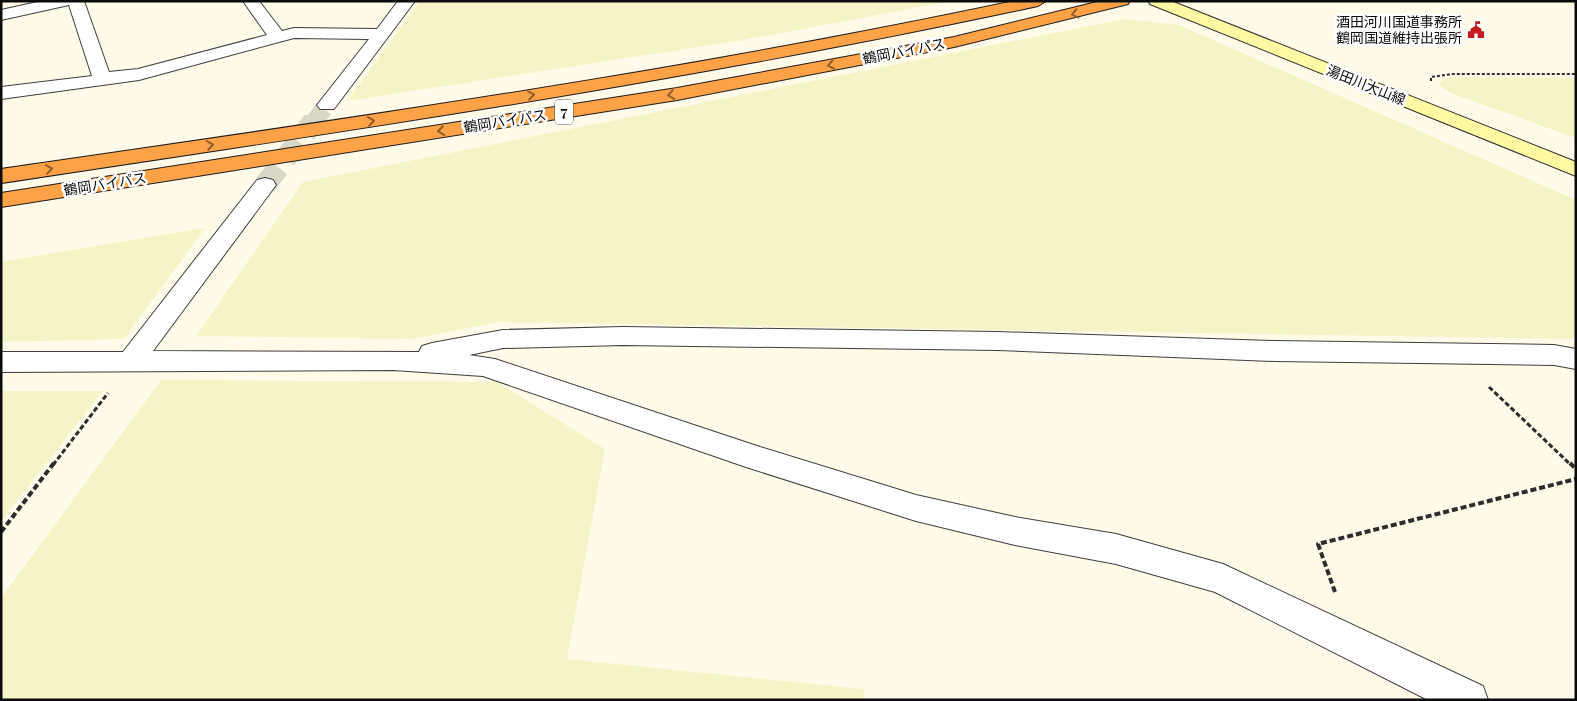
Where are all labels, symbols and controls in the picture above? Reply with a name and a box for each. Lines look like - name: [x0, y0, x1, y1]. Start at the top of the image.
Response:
- one-way arrow: [1071, 8, 1080, 19]
- place label: 酒田河川国道事務所 鶴岡国道維持出張所: [1336, 12, 1462, 47]
- public building icon: 酒田河川国道事務所 鶴岡国道維持出張所: [1466, 20, 1486, 40]
- street label: 鶴岡バイパス: [861, 33, 947, 68]
- one-way arrow: [826, 59, 835, 70]
- street label: 湯田川大山線: [1324, 60, 1409, 109]
- one-way arrow: [666, 89, 675, 99]
- one-way arrow: [527, 91, 536, 101]
- road number: 7: [555, 100, 573, 124]
- street label: 鶴岡バイパス: [462, 105, 548, 136]
- one-way arrow: [366, 116, 375, 126]
- one-way arrow: [437, 125, 445, 136]
- one-way arrow: [207, 140, 215, 151]
- one-way arrow: [45, 165, 54, 175]
- street label: 鶴岡バイパス: [62, 168, 148, 199]

